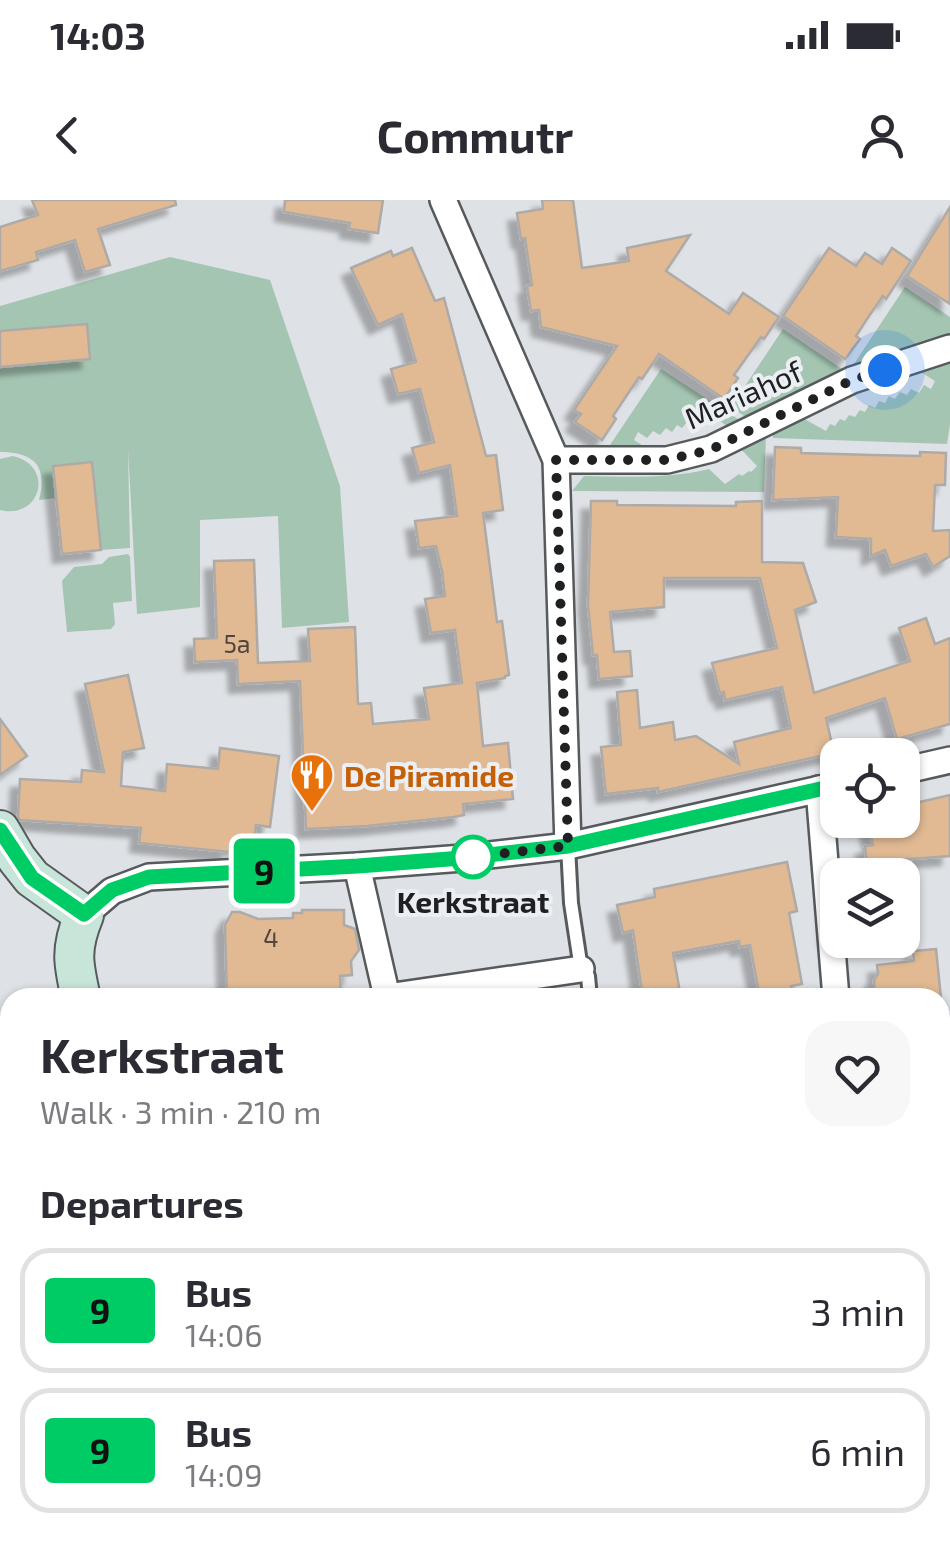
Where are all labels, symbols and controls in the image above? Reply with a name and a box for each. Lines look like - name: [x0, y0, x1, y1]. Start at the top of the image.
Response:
- text: 14:03: [50, 12, 146, 58]
- icon: back: [40, 108, 95, 163]
- text: Commutr: [377, 108, 573, 162]
- icon: person: [855, 108, 910, 163]
- your location: [860, 345, 910, 395]
- street label: Mariahof: [679, 352, 808, 436]
- house number: 5a: [223, 628, 251, 658]
- map controls: [820, 738, 920, 958]
- button: locate: [820, 738, 920, 838]
- restaurant icon: De Piramide: [289, 752, 335, 813]
- place label: De Piramide: [344, 757, 514, 793]
- marker: Kerkstraat: [452, 836, 494, 878]
- line badge: 9: [232, 838, 296, 904]
- text: 9: [254, 850, 274, 892]
- button: layers: [820, 858, 920, 958]
- place label: Kerkstraat: [397, 883, 549, 919]
- house number: 4: [263, 922, 279, 952]
- button: heart: [805, 1021, 910, 1126]
- text: Kerkstraat: [40, 1025, 284, 1083]
- text: Walk · 3 min · 210 m: [40, 1092, 321, 1130]
- text: Departures: [40, 1180, 244, 1226]
- text: Bus: [185, 1269, 252, 1315]
- text: 3 min: [811, 1288, 905, 1334]
- text: 9: [90, 1289, 110, 1331]
- text: 14:06: [185, 1315, 263, 1353]
- text: Bus: [185, 1409, 252, 1455]
- text: 6 min: [810, 1428, 905, 1474]
- text: 9: [90, 1429, 110, 1471]
- text: 14:09: [185, 1455, 263, 1493]

